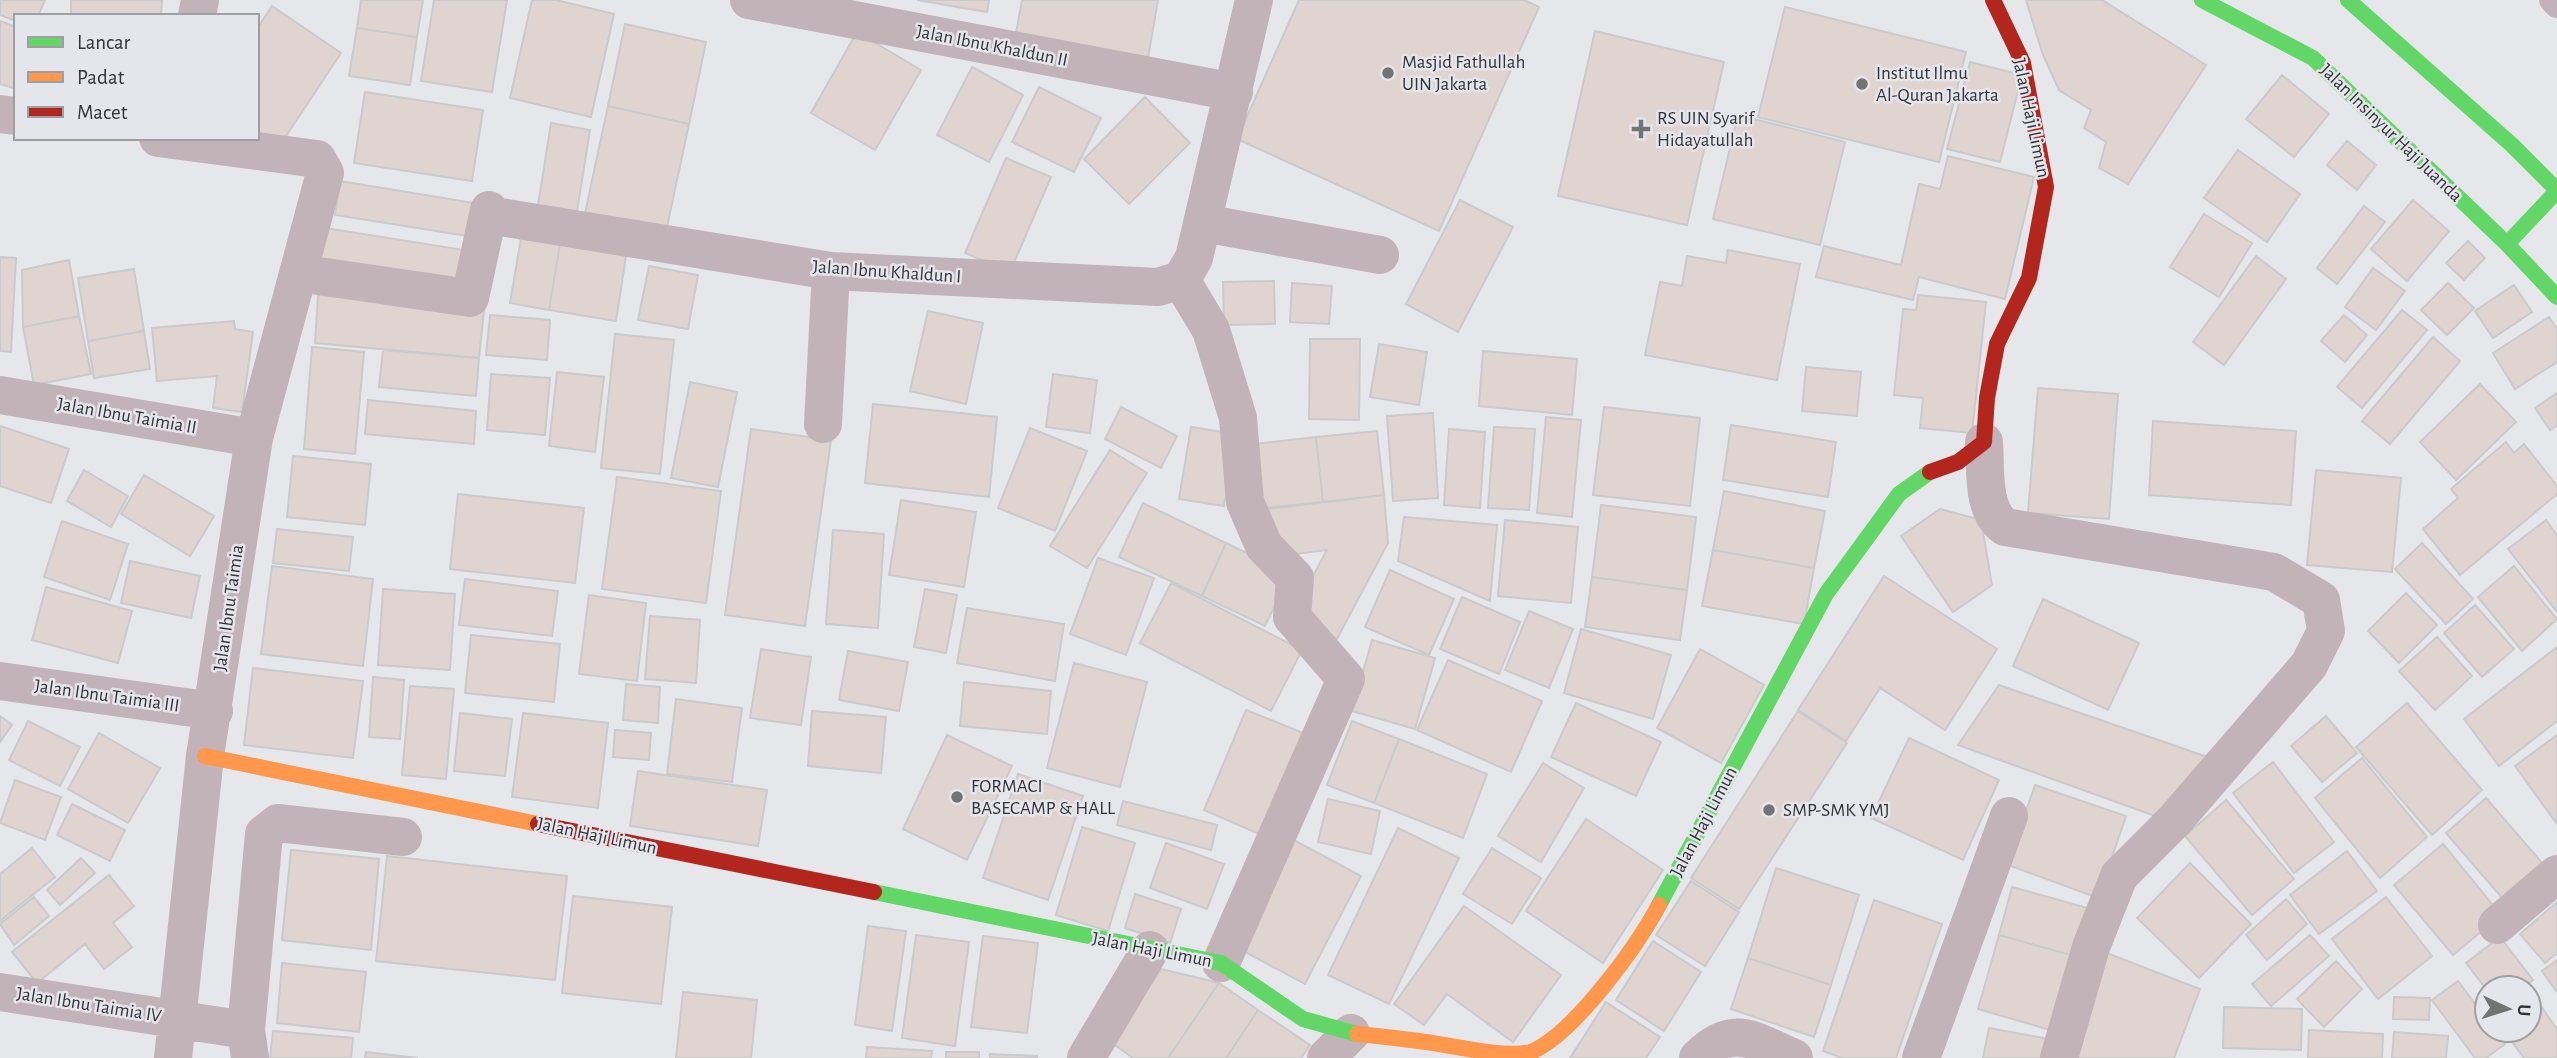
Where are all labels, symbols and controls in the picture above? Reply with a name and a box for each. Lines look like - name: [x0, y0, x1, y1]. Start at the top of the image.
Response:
- legend: [14, 14, 259, 140]
- street label: Jalan Ibnu Khaldun II: [915, 22, 1069, 70]
- text: Lancar: [77, 32, 130, 53]
- place label: Masjid Fathullah UIN Jakarta: [1402, 53, 1525, 94]
- street label: Jalan Haji Limun: [2009, 57, 2053, 179]
- street label: Jalan Insinyur Haji Juanda: [2316, 60, 2466, 206]
- place label: Institut Ilmu Al-Quran Jakarta: [1876, 64, 1999, 105]
- marker: Masjid Fathullah UIN Jakarta: [1380, 65, 1396, 81]
- text: Padat: [77, 67, 125, 88]
- marker: Institut Ilmu Al-Quran Jakarta: [1854, 76, 1870, 92]
- text: Macet: [77, 102, 128, 123]
- place label: RS UIN Syarif Hidayatullah: [1657, 109, 1755, 150]
- marker: RS UIN Syarif Hidayatullah: [1631, 119, 1651, 139]
- street label: Jalan Ibnu Khaldun I: [812, 257, 962, 287]
- street label: Jalan Ibnu Taimia II: [56, 394, 198, 438]
- street label: Jalan Ibnu Taimia: [211, 543, 247, 673]
- street label: Jalan Ibnu Taimia III: [33, 676, 181, 716]
- street label: Jalan Haji Limun: [1667, 764, 1741, 880]
- place label: FORMACI BASECAMP & HALL: [971, 777, 1115, 818]
- marker: FORMACI BASECAMP & HALL: [949, 789, 965, 805]
- place label: SMP-SMK YMJ: [1783, 801, 1890, 820]
- marker: SMP-SMK YMJ: [1761, 802, 1777, 818]
- street label: Jalan Haji Limun: [536, 814, 658, 858]
- street label: Jalan Haji Limun: [1090, 929, 1214, 971]
- north arrow: [2473, 974, 2543, 1044]
- street label: Jalan Ibnu Taimia IV: [15, 984, 163, 1026]
- text: U: [2514, 1003, 2533, 1017]

